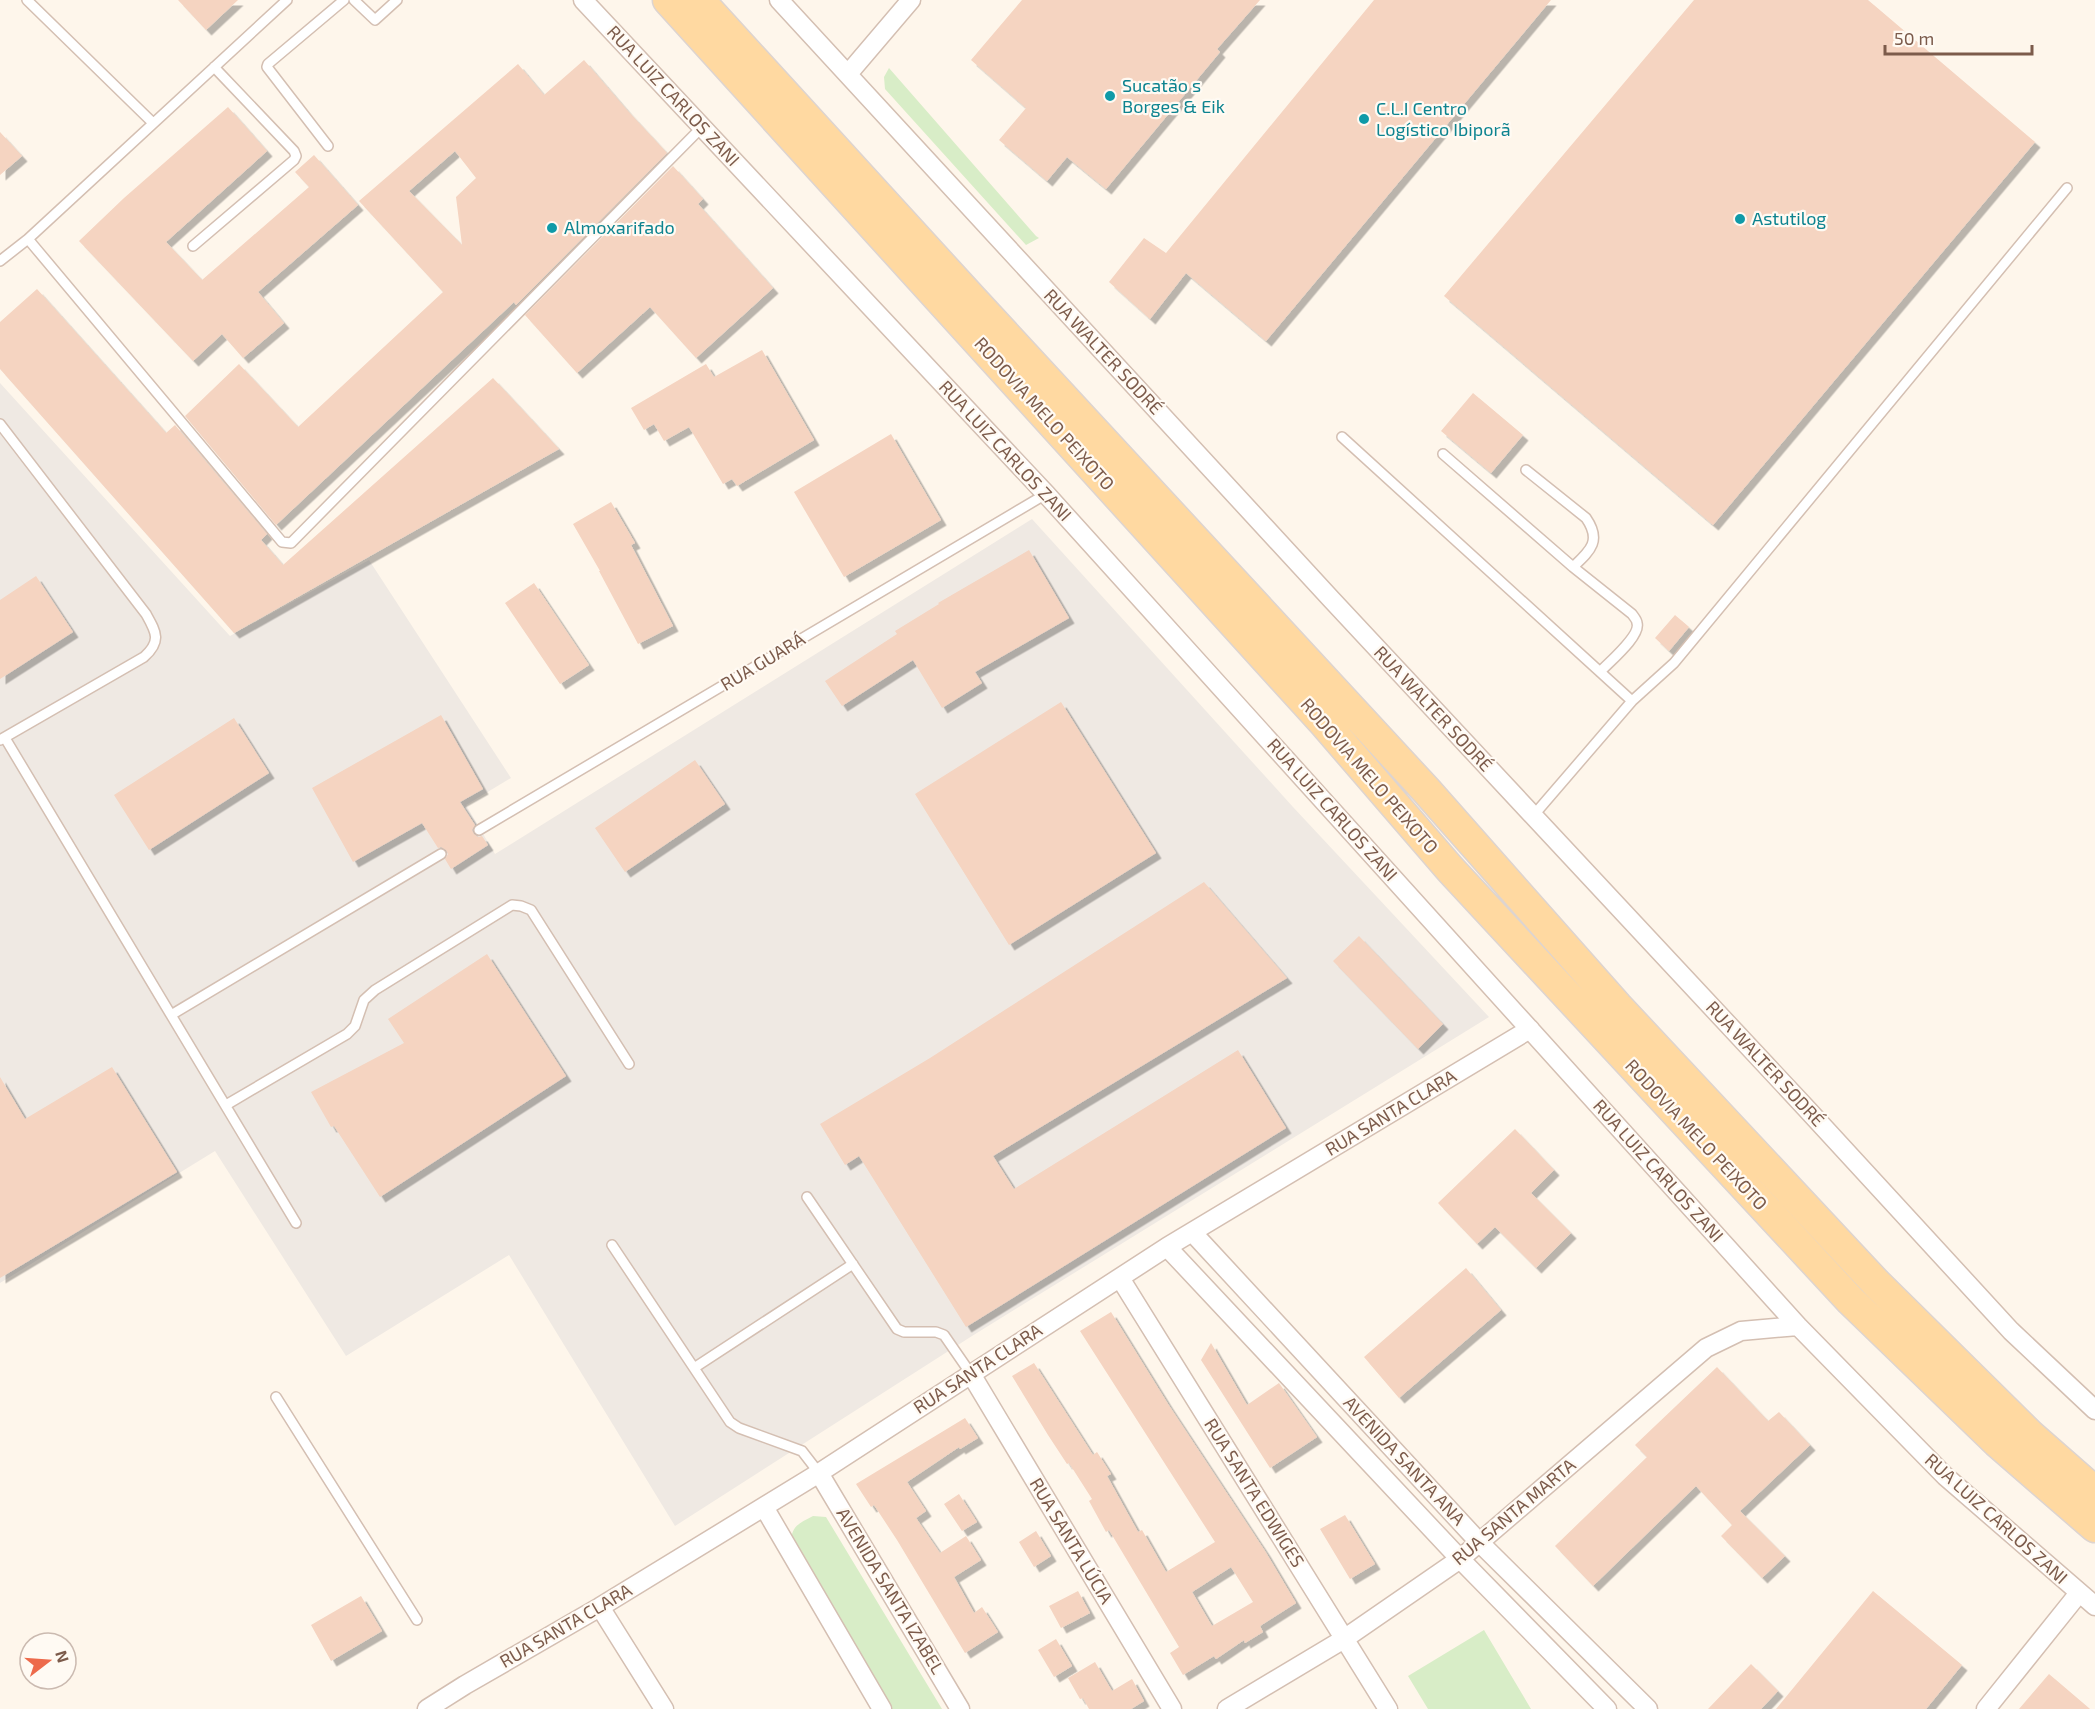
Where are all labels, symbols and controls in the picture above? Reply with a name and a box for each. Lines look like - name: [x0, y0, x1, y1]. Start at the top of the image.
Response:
- scale bar: [1885, 18, 2032, 56]
- street label: RUA LUIZ CARLOS ZANI: [603, 20, 745, 170]
- text: 50 m: [1894, 27, 1934, 49]
- place label: Sucatão s Borges & Eik: [1122, 74, 1225, 117]
- marker: Sucatão s Borges & Eik: [1103, 89, 1117, 103]
- place label: C.L.I Centro Logístico Ibiporã: [1376, 97, 1511, 140]
- marker: C.L.I Centro Logístico Ibiporã: [1357, 112, 1371, 126]
- place label: Astutilog: [1752, 207, 1826, 229]
- marker: Astutilog: [1733, 212, 1747, 226]
- place label: Almoxarifado: [564, 216, 675, 238]
- marker: Almoxarifado: [545, 221, 559, 235]
- street label: RUA WALTER SODRÉ: [1040, 284, 1168, 419]
- street label: RODOVIA MELO PEIXOTO: [970, 332, 1119, 494]
- street label: RUA LUIZ CARLOS ZANI: [935, 375, 1077, 525]
- street label: RUA GUARÁ: [716, 627, 809, 695]
- street label: RUA WALTER SODRÉ: [1370, 641, 1498, 776]
- street label: RODOVIA MELO PEIXOTO: [1296, 693, 1443, 857]
- street label: RUA LUIZ CARLOS ZANI: [1263, 734, 1403, 885]
- street label: RUA WALTER SODRÉ: [1702, 996, 1830, 1131]
- street label: RODOVIA MELO PEIXOTO: [1621, 1054, 1772, 1214]
- street label: RUA SANTA CLARA: [1321, 1064, 1461, 1160]
- street label: RUA LUIZ CARLOS ZANI: [1589, 1095, 1729, 1246]
- street label: RUA SANTA CLARA: [909, 1318, 1047, 1418]
- street label: AVENIDA SANTA ANA: [1339, 1391, 1471, 1530]
- street label: RUA SANTA EDWIGES: [1200, 1414, 1310, 1571]
- street label: RUA LUIZ CARLOS ZANI: [1921, 1448, 2072, 1588]
- street label: RUA SANTA MARTA: [1447, 1453, 1580, 1569]
- street label: RUA SANTA LÚCIA: [1026, 1473, 1119, 1608]
- street label: AVENIDA SANTA IZABEL: [832, 1503, 949, 1678]
- street label: RUA SANTA CLARA: [495, 1578, 636, 1672]
- north arrow: [18, 1631, 78, 1691]
- text: N: [52, 1648, 74, 1665]

